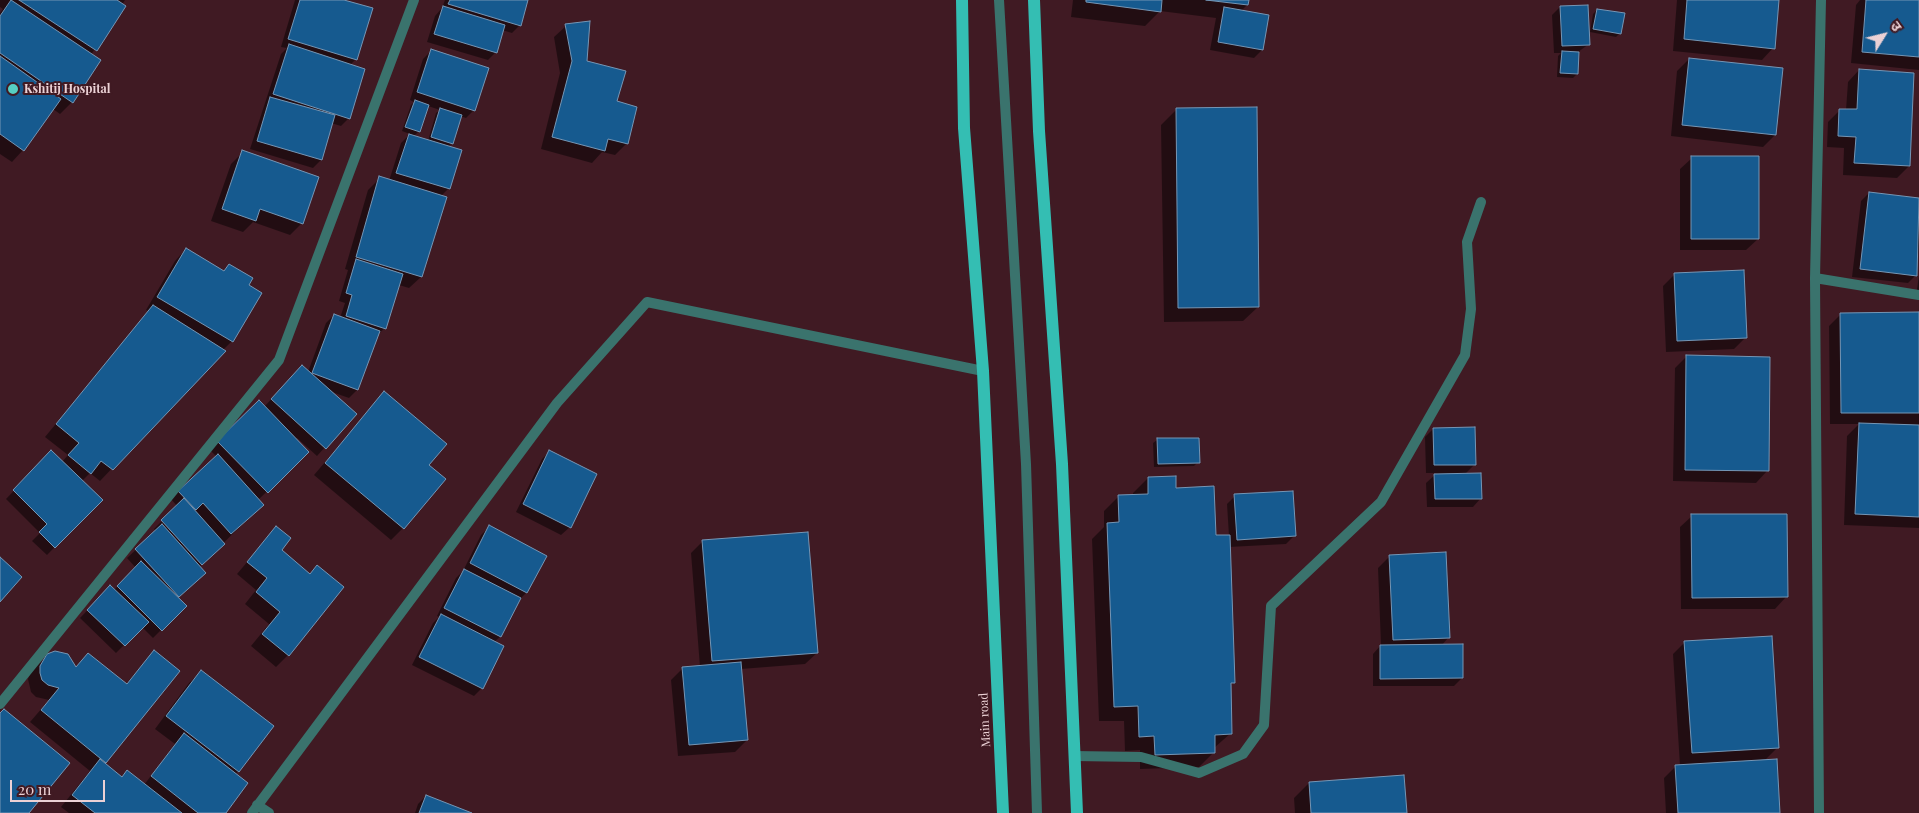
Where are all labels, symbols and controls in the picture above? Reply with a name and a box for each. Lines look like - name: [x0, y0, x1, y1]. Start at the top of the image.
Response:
- north arrow: [1859, 10, 1909, 60]
- text: उ: [1886, 17, 1907, 35]
- marker: Kshitij Hospital: [6, 82, 20, 96]
- place label: Kshitij Hospital: [24, 82, 110, 96]
- street label: Main road: [976, 692, 994, 748]
- scale bar: [12, 770, 108, 802]
- text: 20 m: [18, 779, 51, 799]

